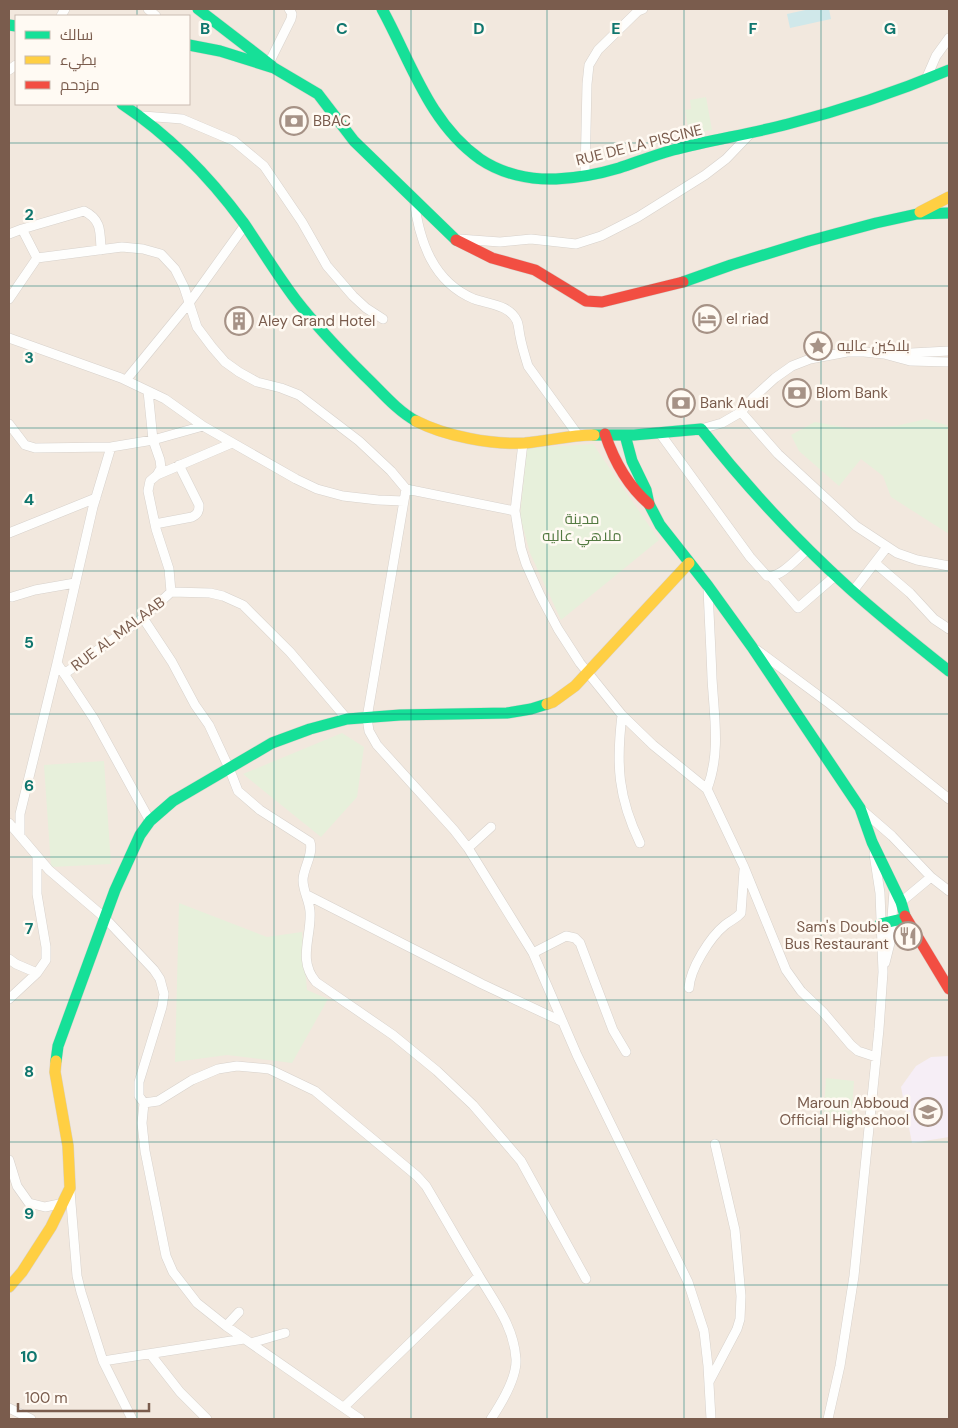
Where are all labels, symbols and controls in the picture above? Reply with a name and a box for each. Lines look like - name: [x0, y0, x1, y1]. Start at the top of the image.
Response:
- legend: [15, 15, 190, 105]
- text: B: [200, 18, 210, 39]
- text: C: [336, 18, 348, 39]
- text: D: [473, 18, 485, 39]
- text: E: [611, 18, 621, 39]
- text: F: [749, 18, 758, 39]
- text: G: [884, 18, 896, 39]
- text: سالك: [60, 25, 93, 45]
- text: بطيء: [60, 50, 97, 72]
- text: مزدحم: [60, 75, 100, 95]
- bank icon: BBAC: [279, 106, 309, 136]
- place label: BBAC: [313, 111, 351, 131]
- street label: RUE DE LA PISCINE: [574, 120, 704, 170]
- text: 2: [24, 204, 34, 225]
- hotel icon: el riad: [692, 304, 722, 334]
- building icon: Aley Grand Hotel: [224, 306, 254, 336]
- place label: el riad: [726, 309, 769, 329]
- place label: Aley Grand Hotel: [258, 311, 375, 331]
- place icon: بلاكين عاليه: [803, 331, 833, 361]
- place label: بلاكين عاليه: [837, 336, 910, 356]
- text: 3: [24, 347, 34, 368]
- bank icon: Blom Bank: [782, 378, 812, 408]
- place label: Blom Bank: [816, 383, 888, 403]
- bank icon: Bank Audi: [666, 388, 696, 418]
- place label: Bank Audi: [700, 393, 769, 413]
- text: 4: [24, 489, 34, 510]
- park label: مدينة ملاهي عاليه: [542, 509, 622, 548]
- street label: RUE AL MALAAB: [67, 592, 169, 676]
- text: 5: [24, 632, 34, 653]
- text: 6: [24, 775, 34, 796]
- place label: Sam's Double Bus Restaurant: [785, 917, 889, 954]
- text: 7: [25, 918, 34, 939]
- restaurant icon: Sam's Double Bus Restaurant: [893, 921, 923, 951]
- text: 8: [24, 1061, 34, 1082]
- place label: Maroun Abboud Official Highschool: [779, 1093, 909, 1130]
- school or university icon: Maroun Abboud Official Highschool: [913, 1097, 943, 1127]
- text: 9: [24, 1203, 34, 1224]
- text: 10: [20, 1346, 38, 1367]
- scale bar: [18, 1380, 149, 1412]
- text: 100 m: [25, 1388, 68, 1408]

